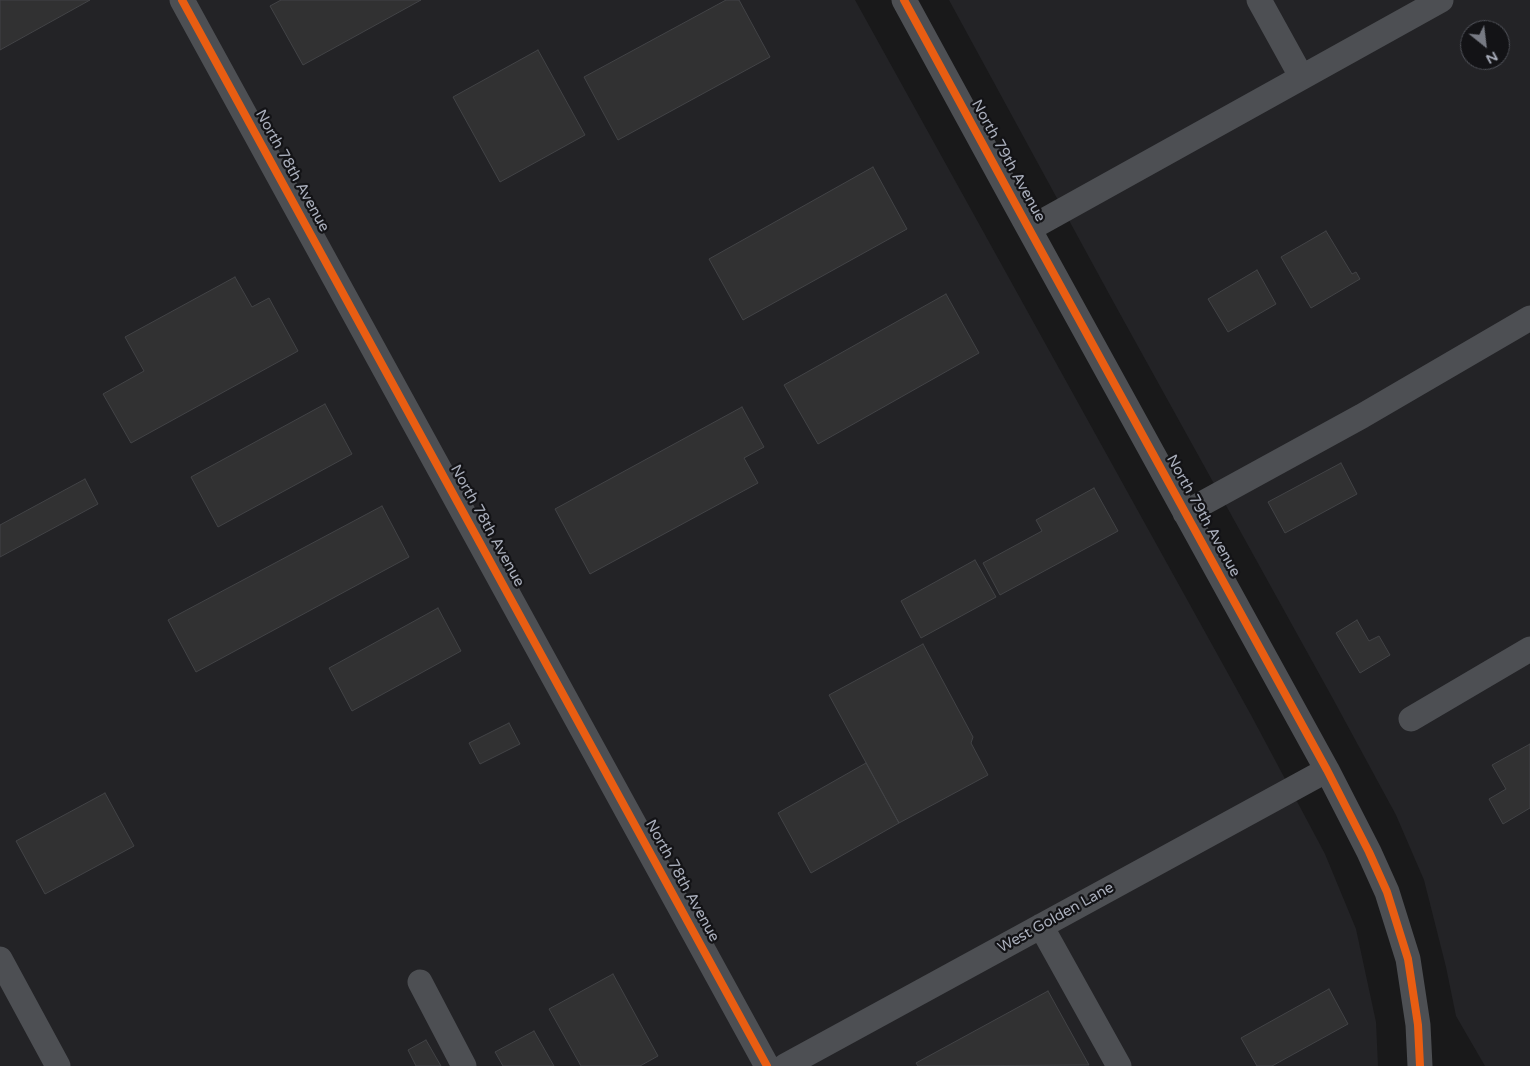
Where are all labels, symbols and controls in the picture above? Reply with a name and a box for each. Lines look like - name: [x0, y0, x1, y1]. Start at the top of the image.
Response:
- north arrow: [1460, 20, 1510, 70]
- text: N: [1483, 48, 1501, 68]
- street label: North 79th Avenue: [967, 97, 1049, 225]
- street label: North 78th Avenue: [251, 107, 333, 235]
- street label: North 79th Avenue: [1162, 452, 1244, 580]
- street label: North 78th Avenue: [446, 462, 528, 590]
- street label: North 78th Avenue: [641, 817, 723, 945]
- street label: West Golden Lane: [995, 879, 1117, 957]

